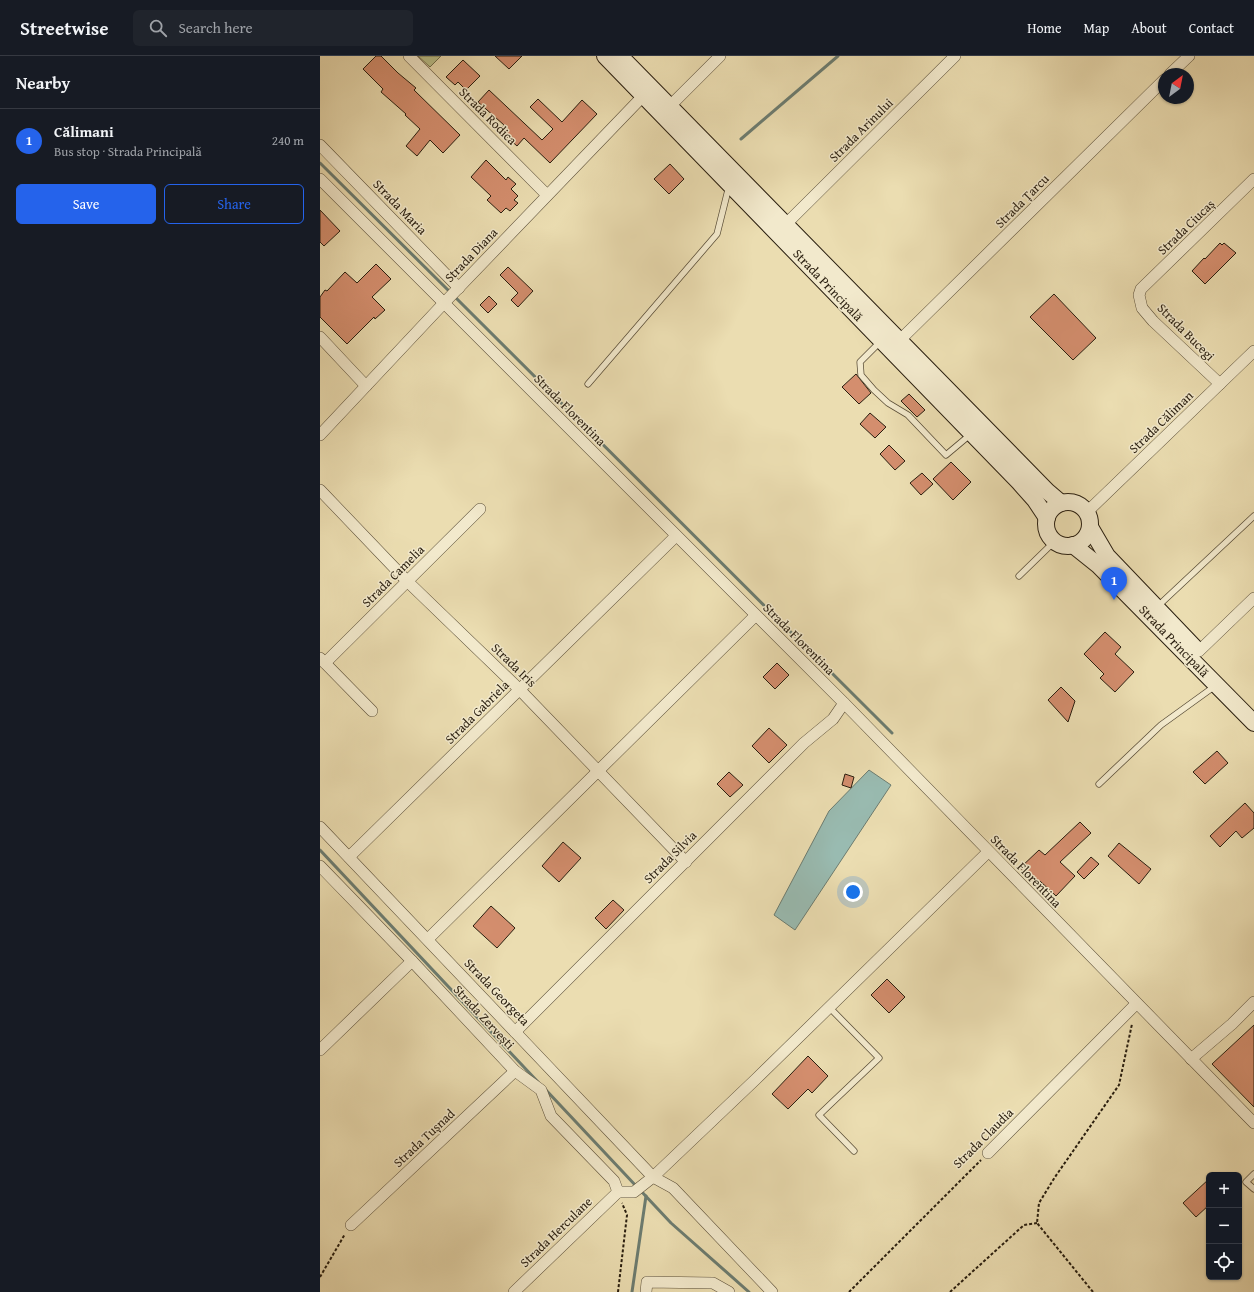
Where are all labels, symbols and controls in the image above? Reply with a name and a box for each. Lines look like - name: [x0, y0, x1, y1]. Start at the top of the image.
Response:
- search box: [133, 10, 413, 46]
- text: Streetwise: [20, 14, 109, 42]
- icon: search: [147, 17, 169, 39]
- text: Search here: [179, 17, 253, 38]
- text: Home: [1027, 18, 1062, 38]
- text: Map: [1084, 18, 1109, 38]
- text: About: [1131, 18, 1167, 38]
- text: Contact: [1189, 18, 1234, 38]
- north arrow: [1158, 68, 1194, 104]
- text: Nearby: [16, 70, 70, 95]
- street label: Strada Rodica: [455, 83, 522, 150]
- street label: Strada Arinului: [825, 93, 898, 166]
- text: Călimani: [54, 121, 114, 142]
- text: 1: [26, 131, 32, 150]
- text: 240 m: [272, 131, 304, 150]
- text: Bus stop · Strada Principală: [54, 142, 202, 161]
- street label: Strada Țarcu: [991, 170, 1053, 232]
- street label: Strada Maria: [369, 175, 432, 239]
- button: Save: [16, 184, 156, 224]
- button: Share: [164, 184, 304, 224]
- street label: Strada Ciucaș: [1153, 195, 1219, 259]
- street label: Strada Diana: [440, 223, 503, 287]
- street label: Strada Principală: [789, 245, 868, 326]
- street label: Strada Bucegi: [1153, 299, 1219, 365]
- street label: Strada Florentina: [530, 370, 611, 451]
- street label: Strada Căliman: [1125, 386, 1198, 458]
- street label: Strada Camelia: [357, 540, 429, 612]
- pin: 1: [1101, 567, 1127, 600]
- street label: Strada Florentina: [759, 599, 840, 680]
- street label: Strada Principală: [1135, 601, 1214, 682]
- street label: Strada Iris: [487, 639, 541, 691]
- street label: Strada Gabriela: [441, 675, 514, 748]
- street label: Strada Silvia: [639, 826, 701, 888]
- street label: Strada Florentina: [986, 830, 1066, 912]
- your location: [843, 882, 863, 902]
- street label: Strada Georgeta: [460, 954, 535, 1031]
- street label: Strada Zervești: [449, 980, 519, 1054]
- street label: Strada Claudia: [948, 1103, 1018, 1173]
- street label: Strada Tușnad: [389, 1104, 459, 1172]
- map controls: [1206, 1172, 1242, 1280]
- button: +: [1206, 1172, 1242, 1208]
- street label: Strada Herculane: [516, 1192, 596, 1272]
- button: −: [1206, 1208, 1242, 1244]
- button: locate: [1206, 1244, 1242, 1280]

